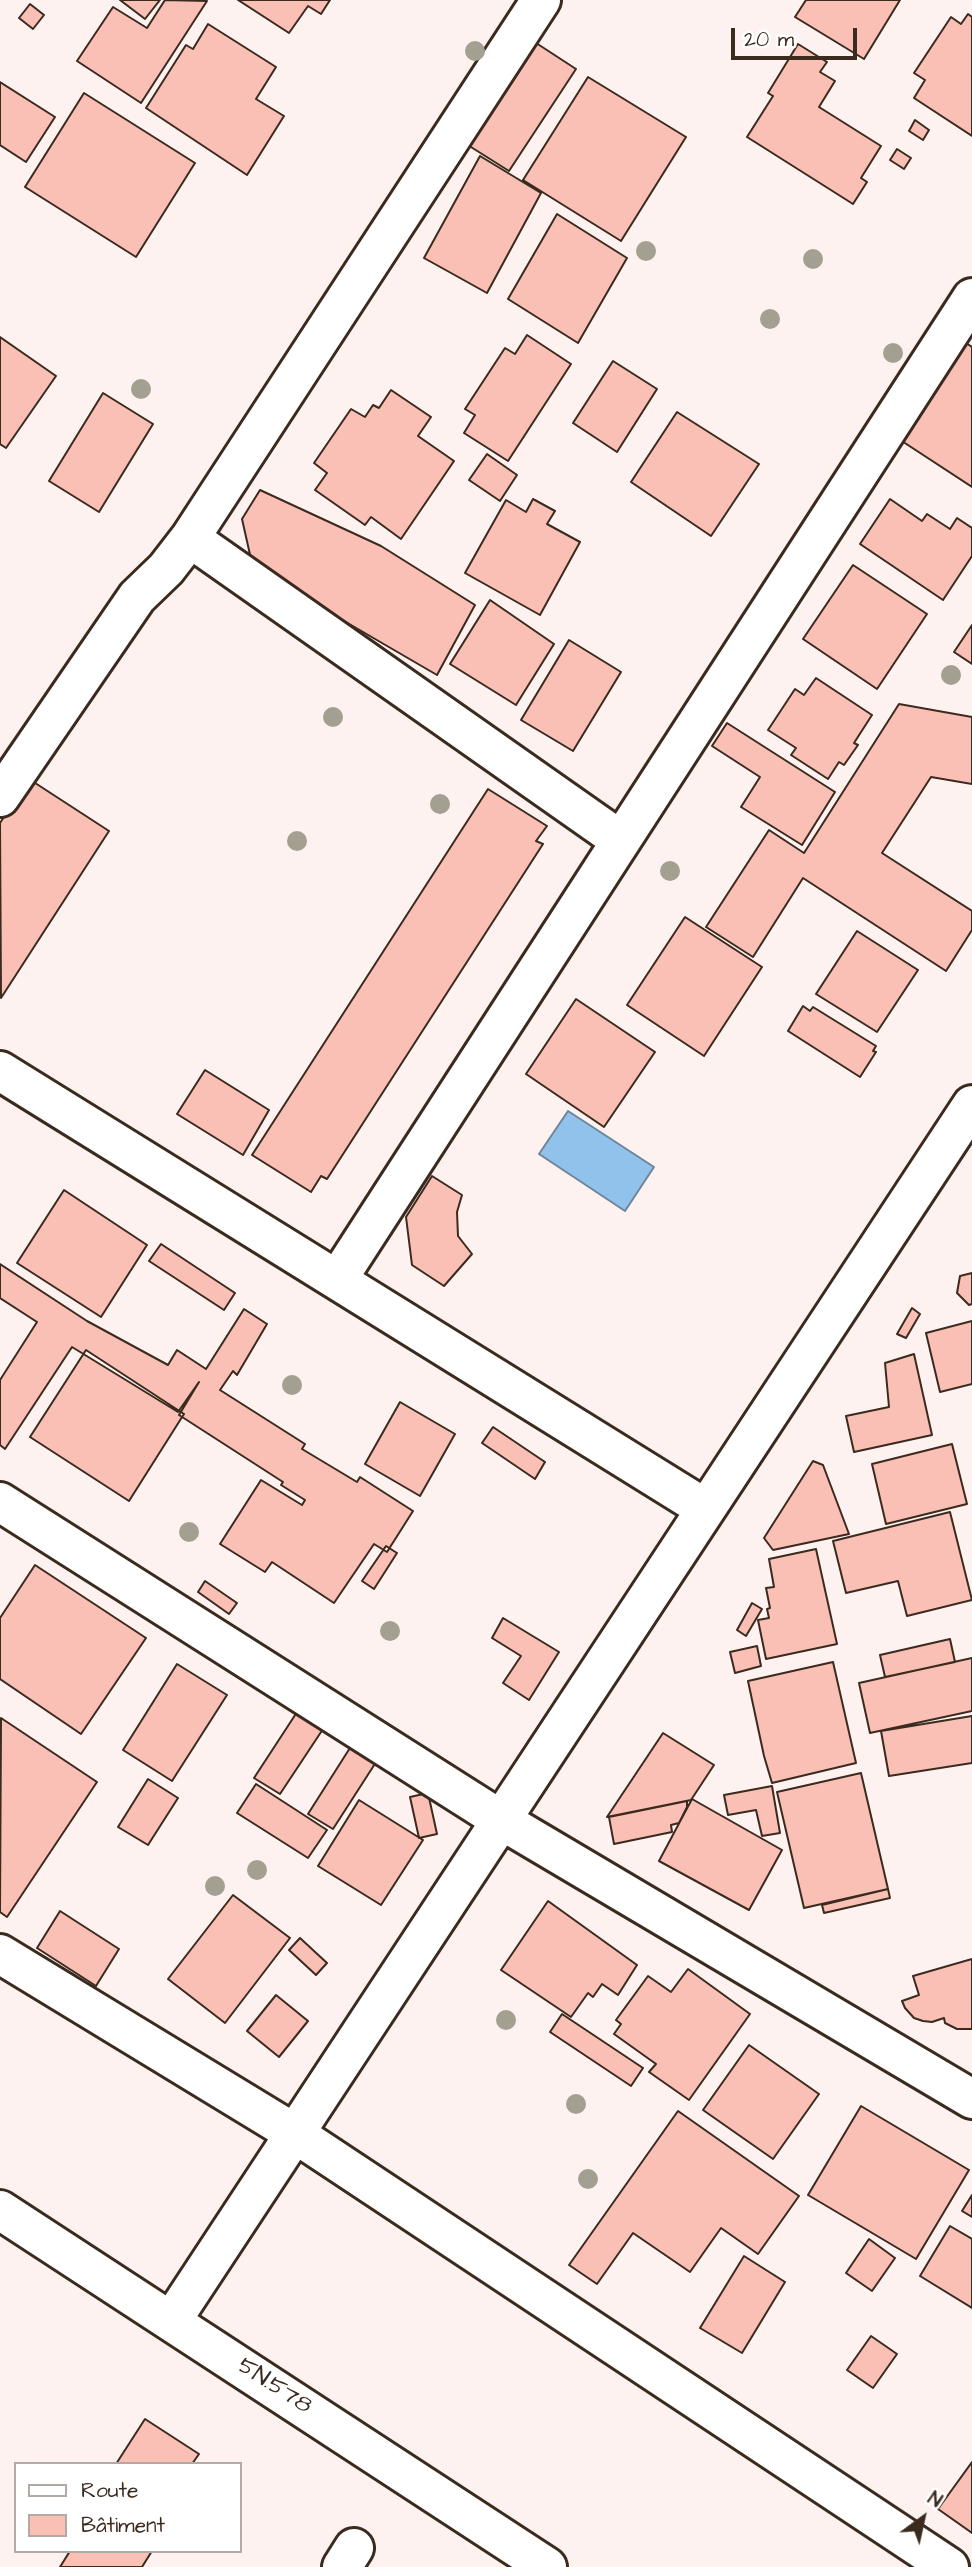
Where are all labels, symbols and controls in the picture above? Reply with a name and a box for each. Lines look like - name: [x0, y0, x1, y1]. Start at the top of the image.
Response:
- scale bar: [734, 14, 860, 58]
- text: 20 m: [744, 25, 794, 54]
- street label: 5N.578: [231, 2352, 317, 2422]
- legend: [14, 2462, 242, 2553]
- text: Route: [81, 2476, 138, 2505]
- north arrow: [888, 2483, 958, 2553]
- text: N: [922, 2485, 947, 2515]
- text: Bâtiment: [81, 2511, 165, 2540]

